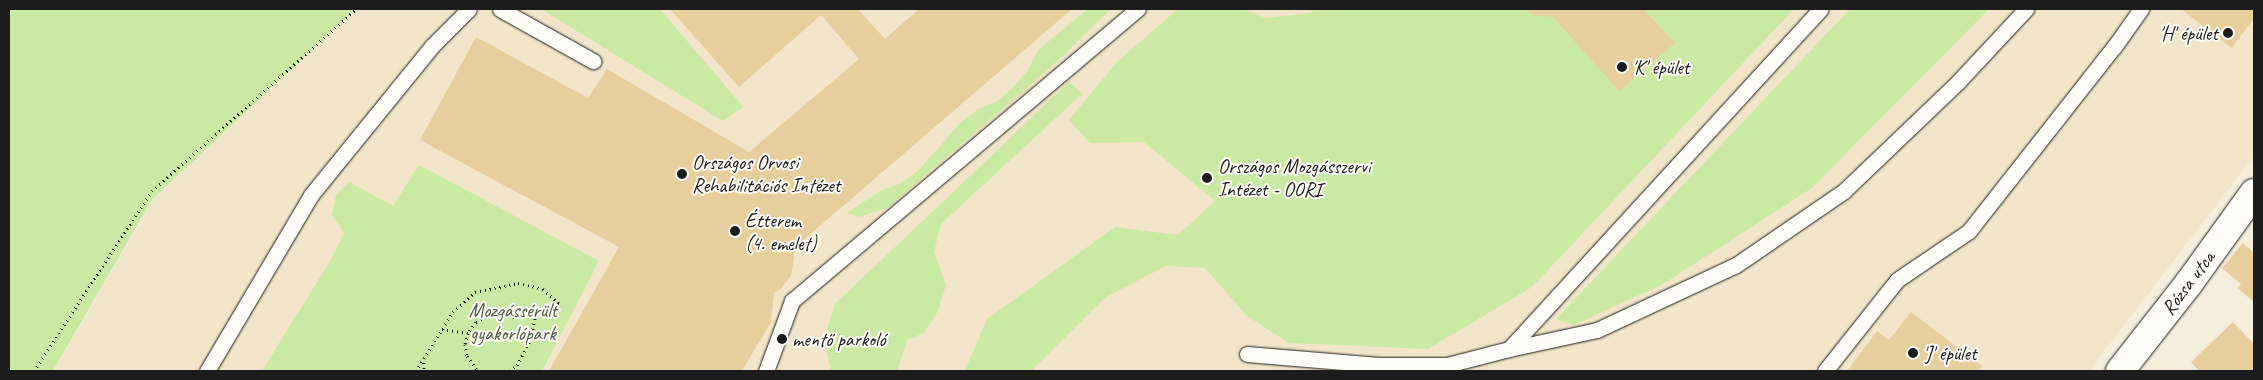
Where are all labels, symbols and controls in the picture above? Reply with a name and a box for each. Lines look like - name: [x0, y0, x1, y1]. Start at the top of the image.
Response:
- place label: 'H' épület: [2159, 21, 2218, 45]
- marker: 'H' épület: [2222, 27, 2234, 39]
- place label: 'K' épület: [1632, 55, 1689, 79]
- marker: 'K' épület: [1616, 61, 1628, 73]
- place label: Országos Orvosi Rehabilitációs Intézet: [692, 150, 840, 197]
- place label: Országos Mozgásszervi Intézet - OORI: [1218, 155, 1370, 202]
- marker: Országos Orvosi Rehabilitációs Intézet: [676, 168, 688, 180]
- marker: Országos Mozgásszervi Intézet - OORI: [1200, 171, 1214, 185]
- place label: Étterem (4. emelet): [745, 208, 817, 255]
- marker: Étterem (4. emelet): [729, 225, 741, 237]
- street label: Rózsa utca: [2156, 246, 2220, 320]
- park label: Mozgássérült gyakorlópark: [469, 299, 557, 346]
- place label: mentő parkoló: [792, 327, 886, 351]
- marker: mentő parkoló: [776, 333, 788, 345]
- place label: 'J' épület: [1923, 341, 1977, 365]
- marker: 'J' épület: [1907, 347, 1919, 359]

